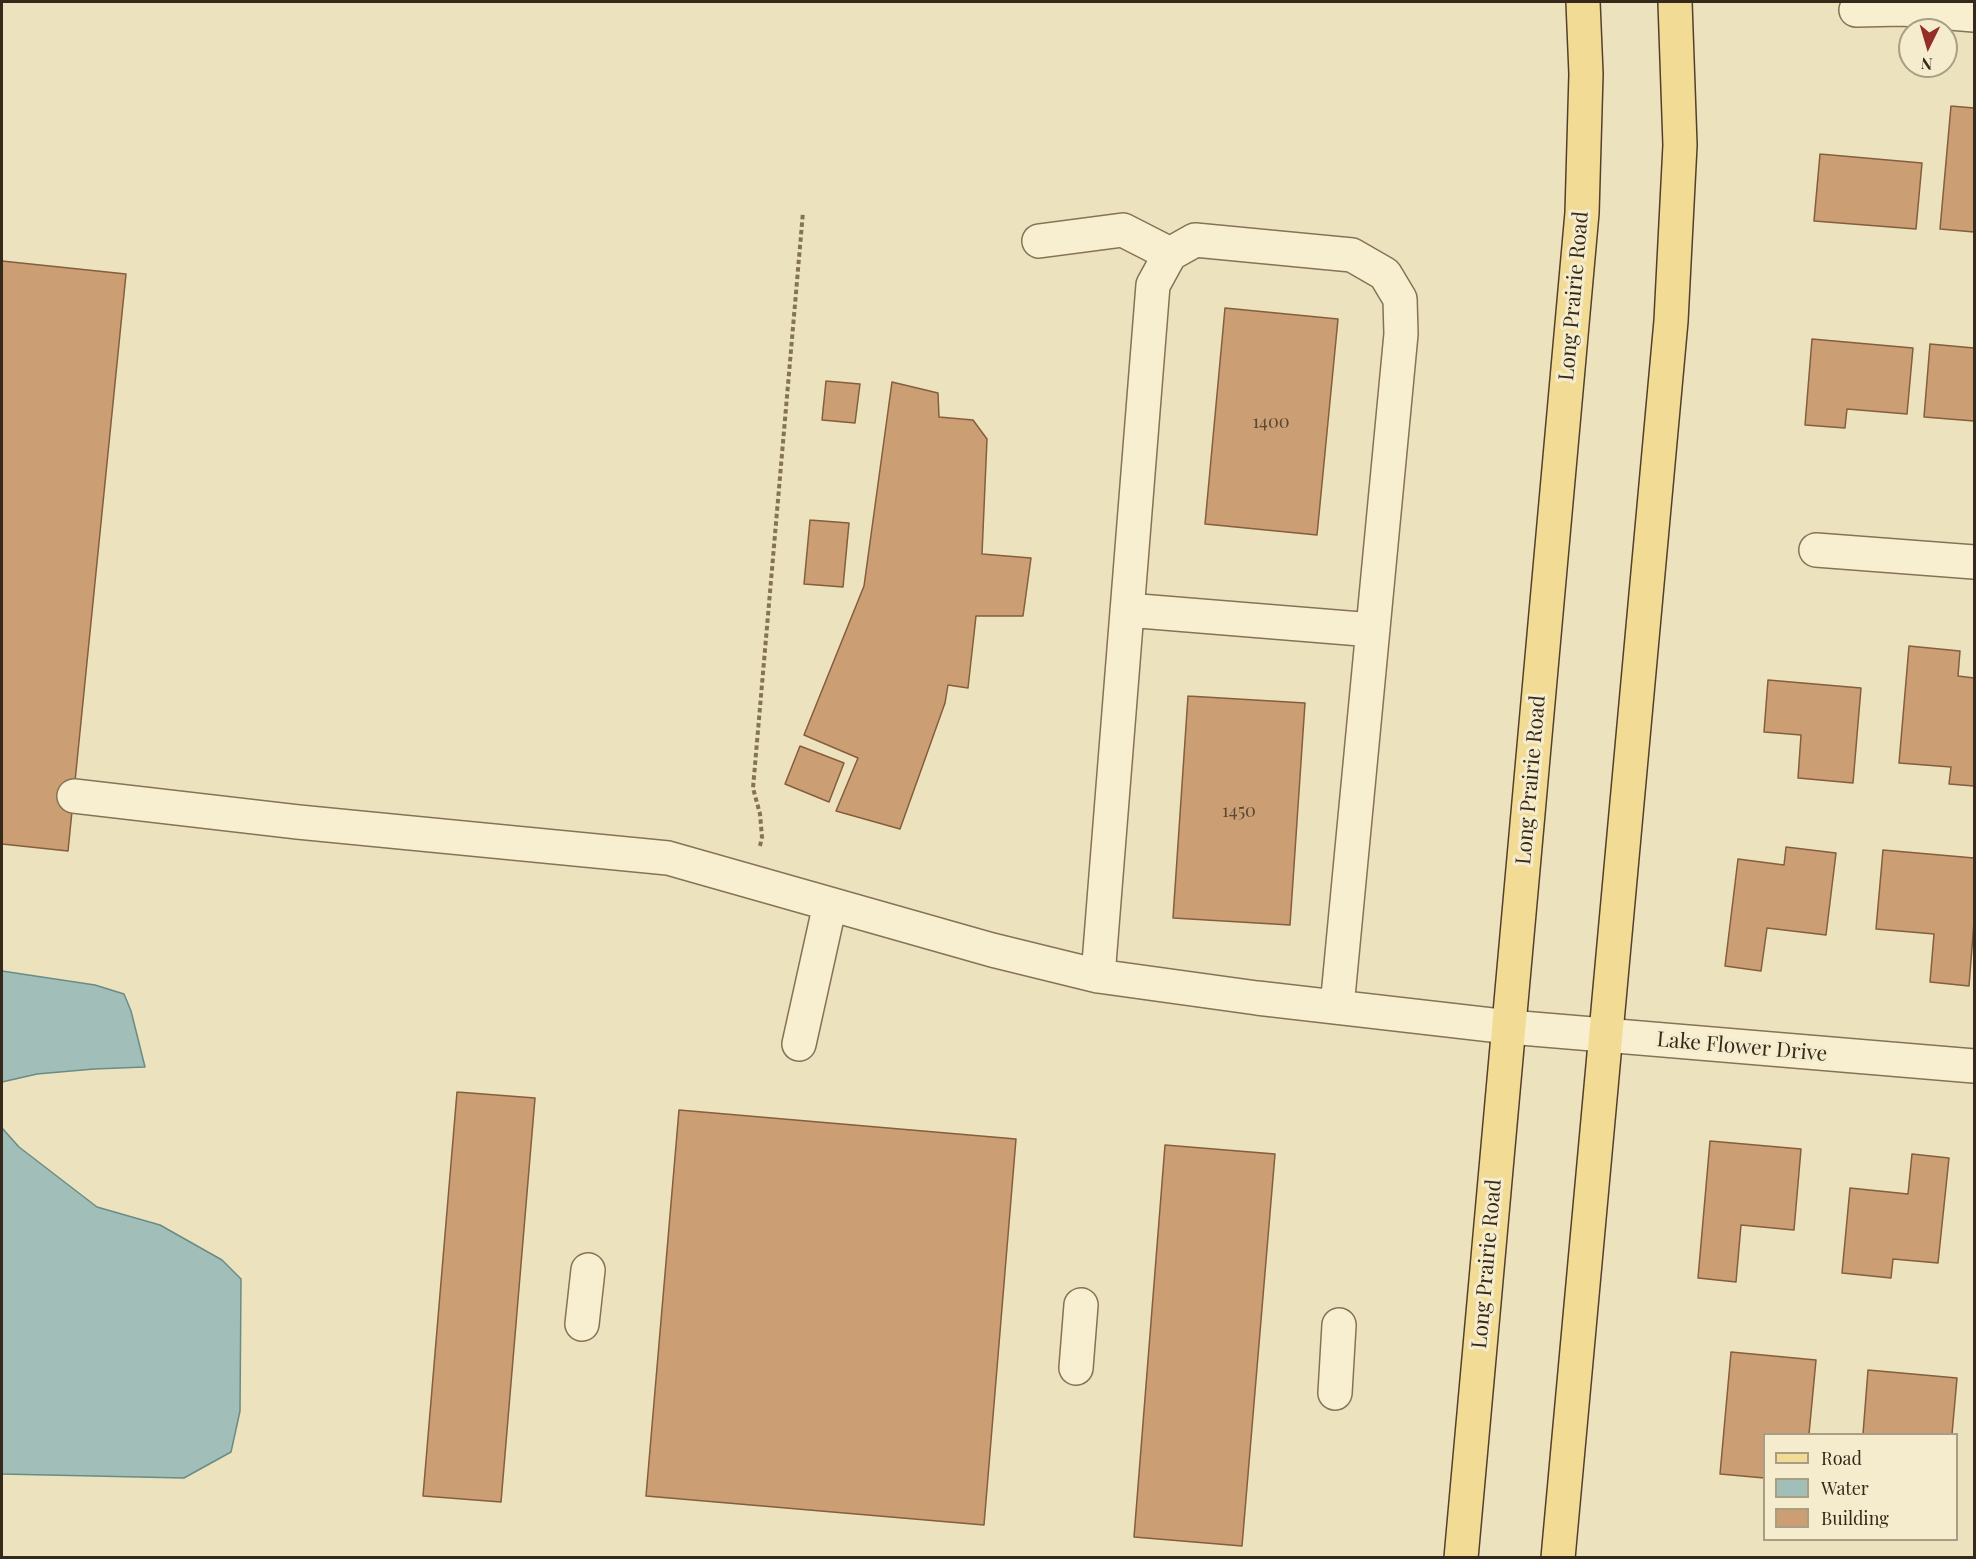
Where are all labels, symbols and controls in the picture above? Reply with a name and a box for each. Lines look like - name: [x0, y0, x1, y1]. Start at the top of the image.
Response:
- north arrow: [1898, 18, 1958, 78]
- text: N: [1920, 53, 1933, 75]
- street label: Long Prairie Road: [1554, 210, 1594, 382]
- house number: 1400: [1252, 411, 1290, 433]
- street label: Long Prairie Road: [1511, 694, 1551, 866]
- house number: 1450: [1222, 800, 1256, 822]
- street label: Lake Flower Drive: [1656, 1027, 1828, 1067]
- street label: Long Prairie Road: [1467, 1178, 1507, 1350]
- legend: [1763, 1433, 1958, 1541]
- text: Road: [1821, 1446, 1862, 1470]
- text: Water: [1821, 1476, 1869, 1500]
- text: Building: [1821, 1506, 1889, 1530]

